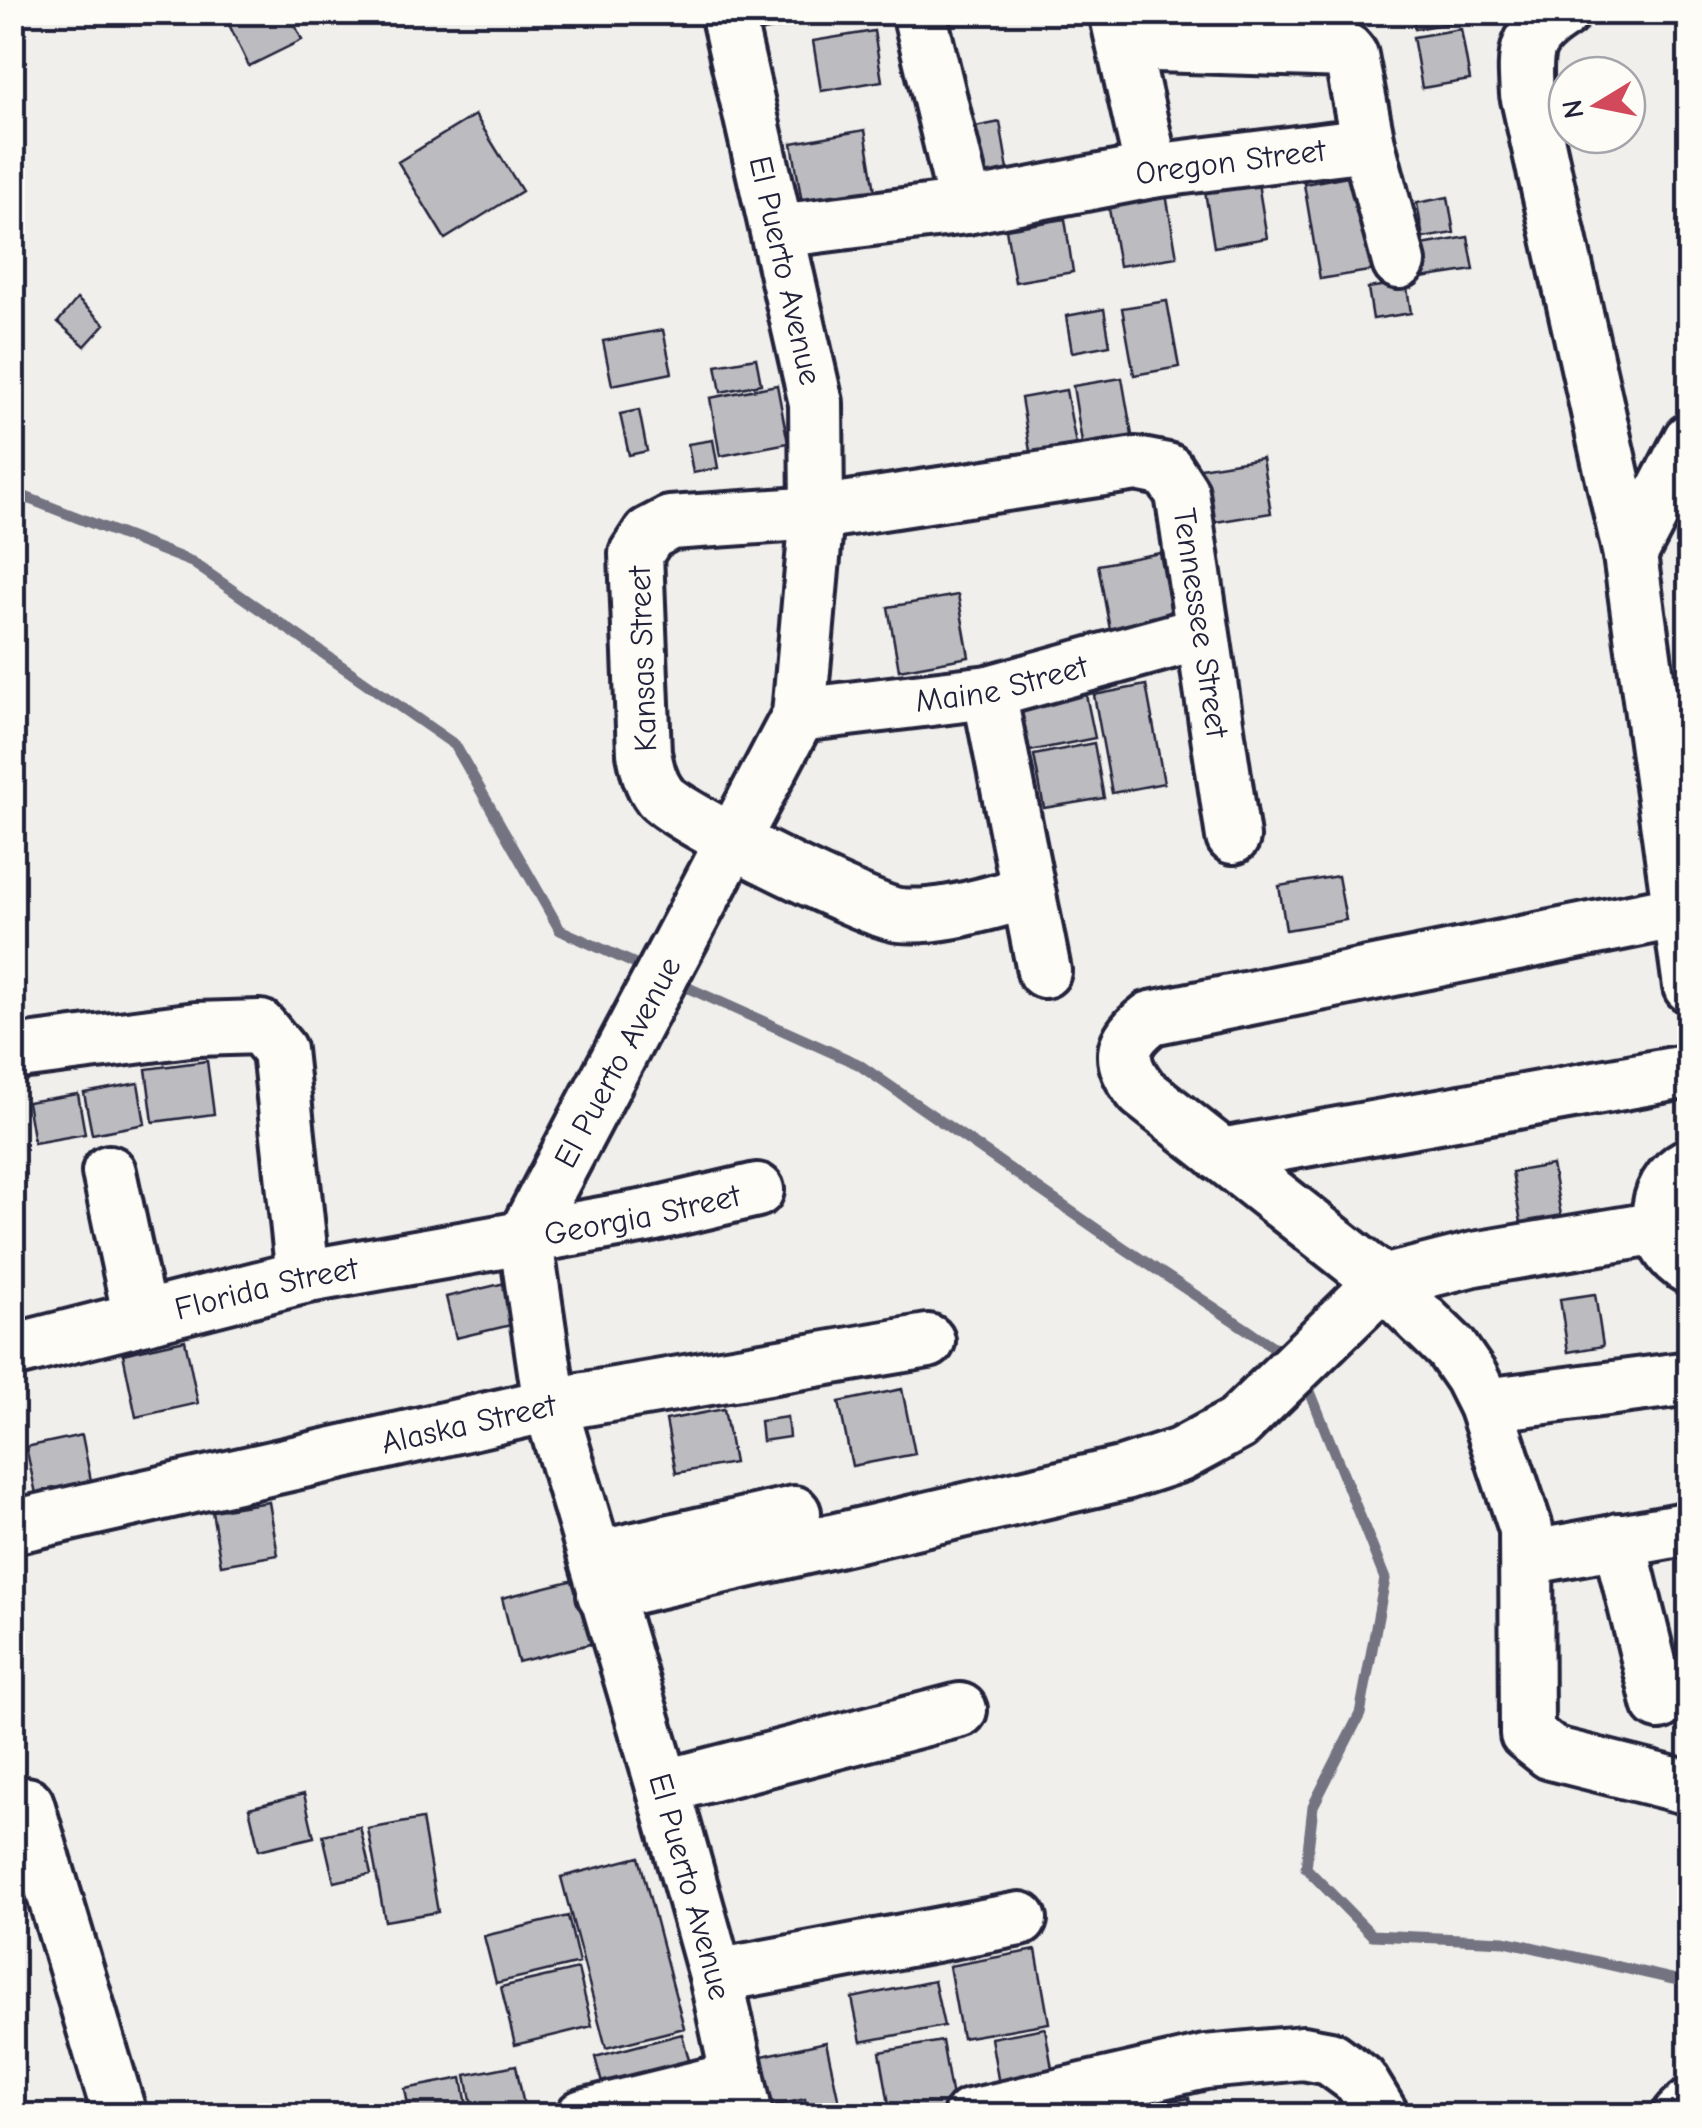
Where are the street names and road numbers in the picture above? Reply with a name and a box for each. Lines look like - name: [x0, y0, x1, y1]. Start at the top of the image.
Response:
- street label: Oregon Street: [1132, 131, 1328, 193]
- street label: El Puerto Avenue: [741, 153, 829, 388]
- street label: Tennessee Street: [1166, 506, 1236, 741]
- street label: Kansas Street: [621, 565, 664, 753]
- street label: Maine Street: [913, 647, 1092, 720]
- street label: El Puerto Avenue: [546, 951, 689, 1174]
- street label: Georgia Street: [541, 1176, 745, 1253]
- street label: Florida Street: [171, 1249, 361, 1328]
- street label: Alaska Street: [378, 1386, 559, 1462]
- street label: El Puerto Avenue: [641, 1769, 739, 2003]

